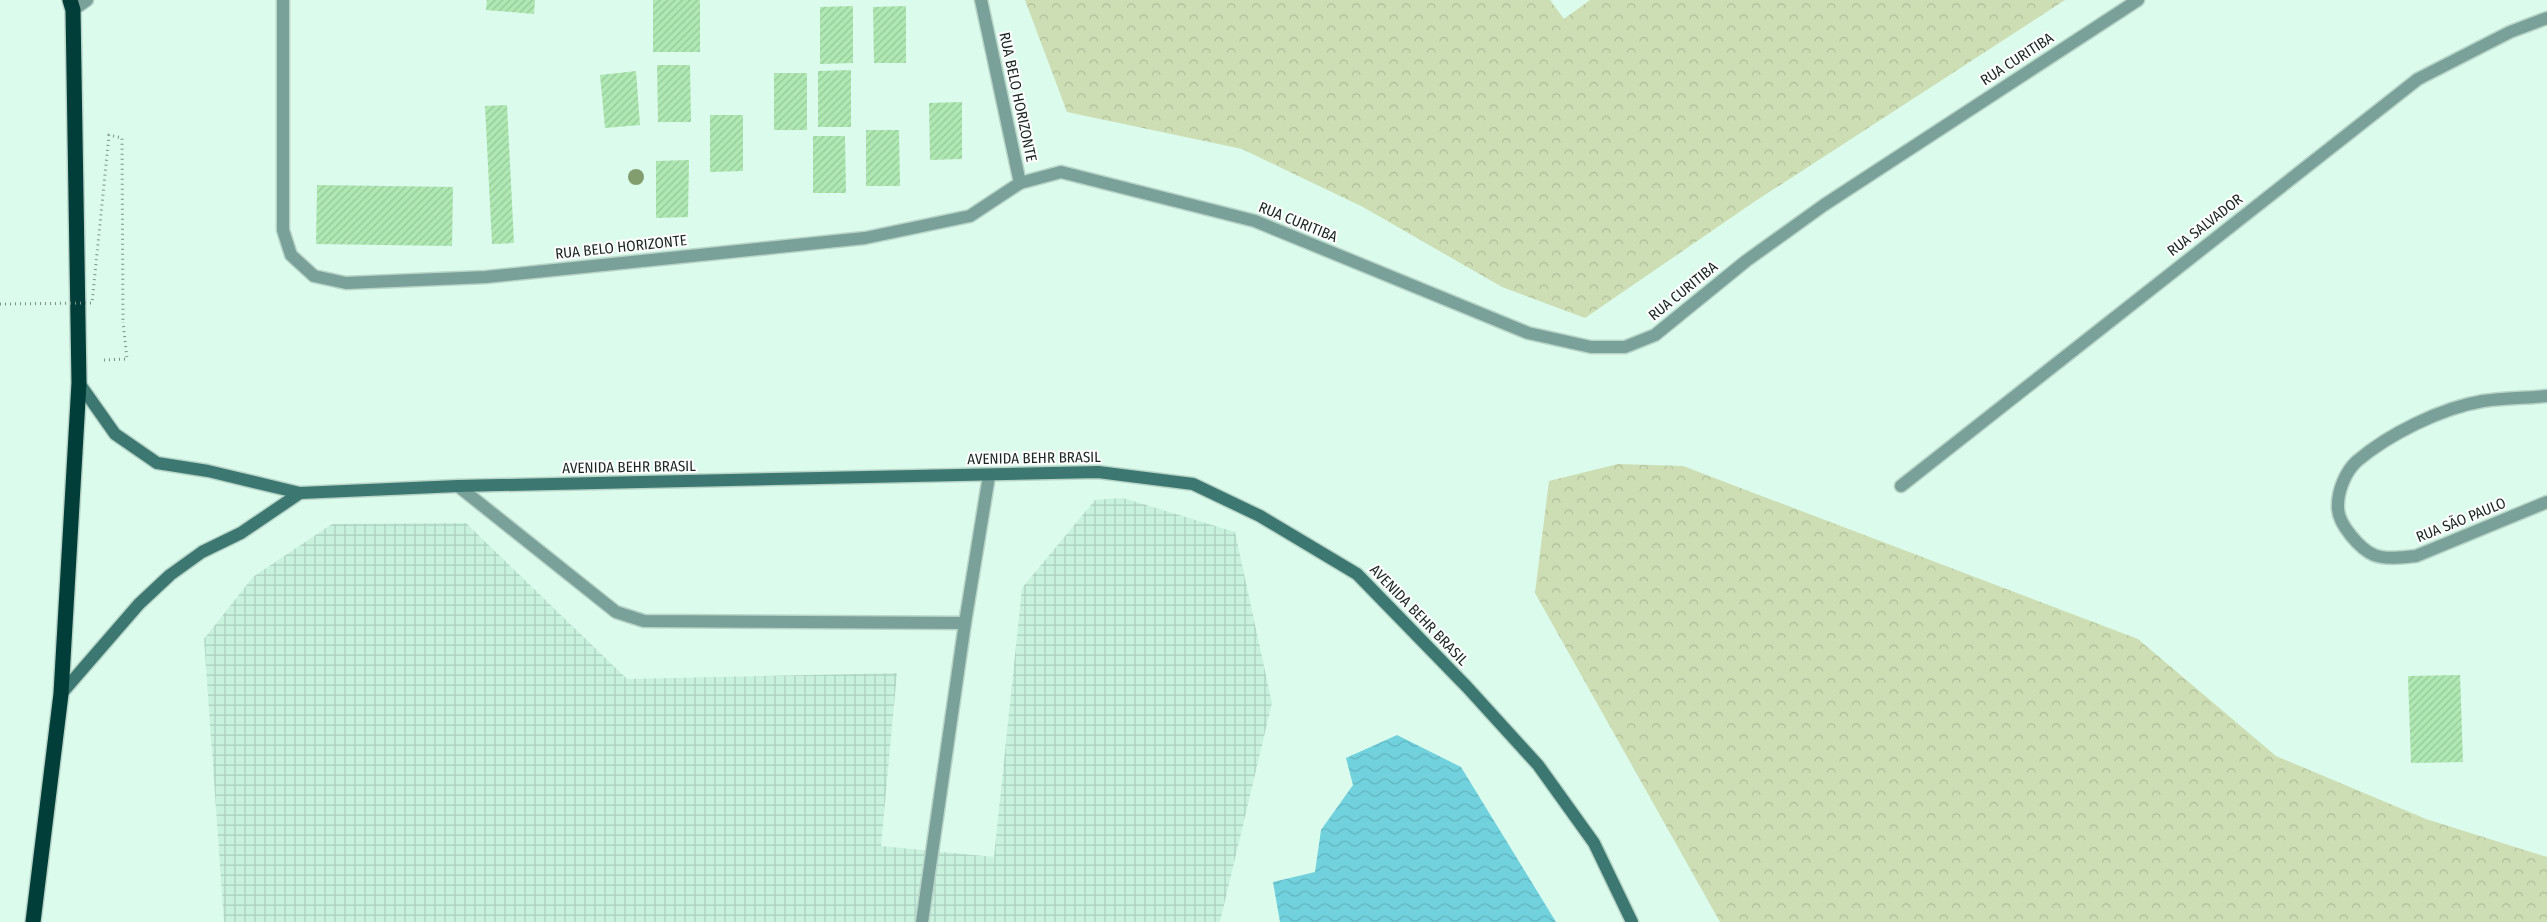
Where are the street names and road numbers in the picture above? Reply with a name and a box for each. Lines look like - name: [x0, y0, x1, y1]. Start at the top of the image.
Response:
- street label: RUA CURITIBA: [1977, 29, 2057, 89]
- street label: RUA BELO HORIZONTE: [995, 31, 1041, 163]
- street label: RUA SALVADOR: [2164, 190, 2246, 260]
- street label: RUA CURITIBA: [1256, 198, 1340, 246]
- street label: RUA BELO HORIZONTE: [554, 231, 688, 263]
- street label: RUA CURITIBA: [1645, 258, 1721, 324]
- street label: AVENIDA BEHR BRASIL: [967, 448, 1101, 468]
- street label: AVENIDA BEHR BRASIL: [562, 457, 696, 477]
- street label: RUA SÃO PAULO: [2414, 494, 2508, 546]
- street label: AVENIDA BEHR BRASIL: [1366, 561, 1472, 670]

